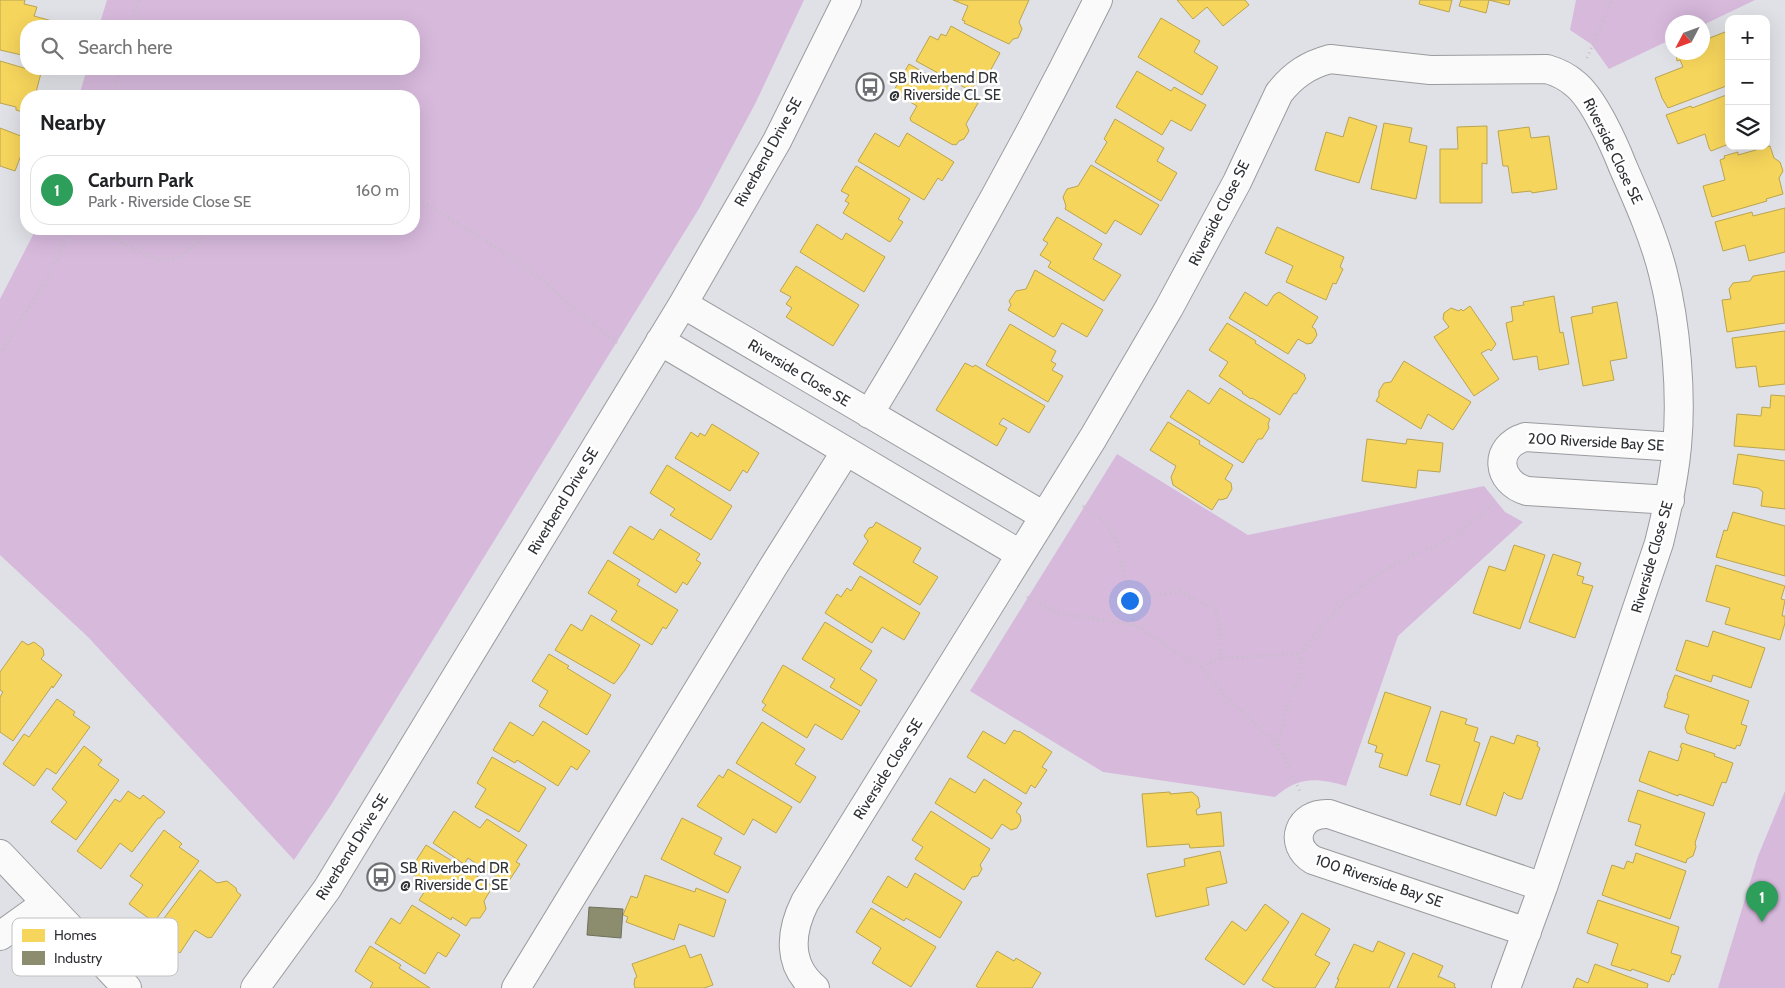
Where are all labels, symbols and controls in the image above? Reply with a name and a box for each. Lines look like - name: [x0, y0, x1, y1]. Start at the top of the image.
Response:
- north arrow: [1665, 15, 1710, 60]
- map controls: [1725, 15, 1770, 150]
- button: +: [1725, 15, 1770, 60]
- search box: [20, 20, 420, 75]
- icon: search: [38, 34, 66, 62]
- text: Search here: [78, 36, 172, 59]
- button: −: [1725, 60, 1770, 105]
- place label: SB Riverbend DR @ Riverside CL SE: [889, 69, 1001, 104]
- bus stop icon: SB Riverbend DR @ Riverside CL SE: [855, 72, 885, 102]
- street label: Riverbend Drive SE: [731, 94, 805, 210]
- street label: Riverside Close SE: [1580, 95, 1646, 207]
- button: layers: [1725, 105, 1770, 150]
- text: Nearby: [40, 110, 106, 135]
- street label: Riverside Close SE: [1185, 157, 1253, 269]
- text: Carburn Park: [88, 169, 194, 192]
- text: 1: [54, 181, 60, 200]
- text: 160 m: [356, 181, 399, 200]
- text: Park · Riverside Close SE: [88, 192, 251, 211]
- street label: Riverside Close SE: [745, 335, 853, 411]
- street label: 200 Riverside Bay SE: [1527, 429, 1665, 455]
- street label: Riverbend Drive SE: [524, 444, 602, 558]
- street label: Riverside Close SE: [1627, 499, 1677, 615]
- your location: [1117, 588, 1143, 614]
- street label: Riverside Close SE: [850, 715, 926, 823]
- street label: Riverbend Drive SE: [312, 791, 392, 903]
- street label: 100 Riverside Bay SE: [1313, 851, 1445, 911]
- place label: SB Riverbend DR @ Riverside CI SE: [400, 859, 509, 894]
- bus stop icon: SB Riverbend DR @ Riverside CI SE: [366, 862, 396, 892]
- pin: 1: [1746, 881, 1778, 922]
- legend: [12, 918, 178, 976]
- text: Homes: [54, 926, 97, 944]
- text: Industry: [54, 949, 102, 967]

